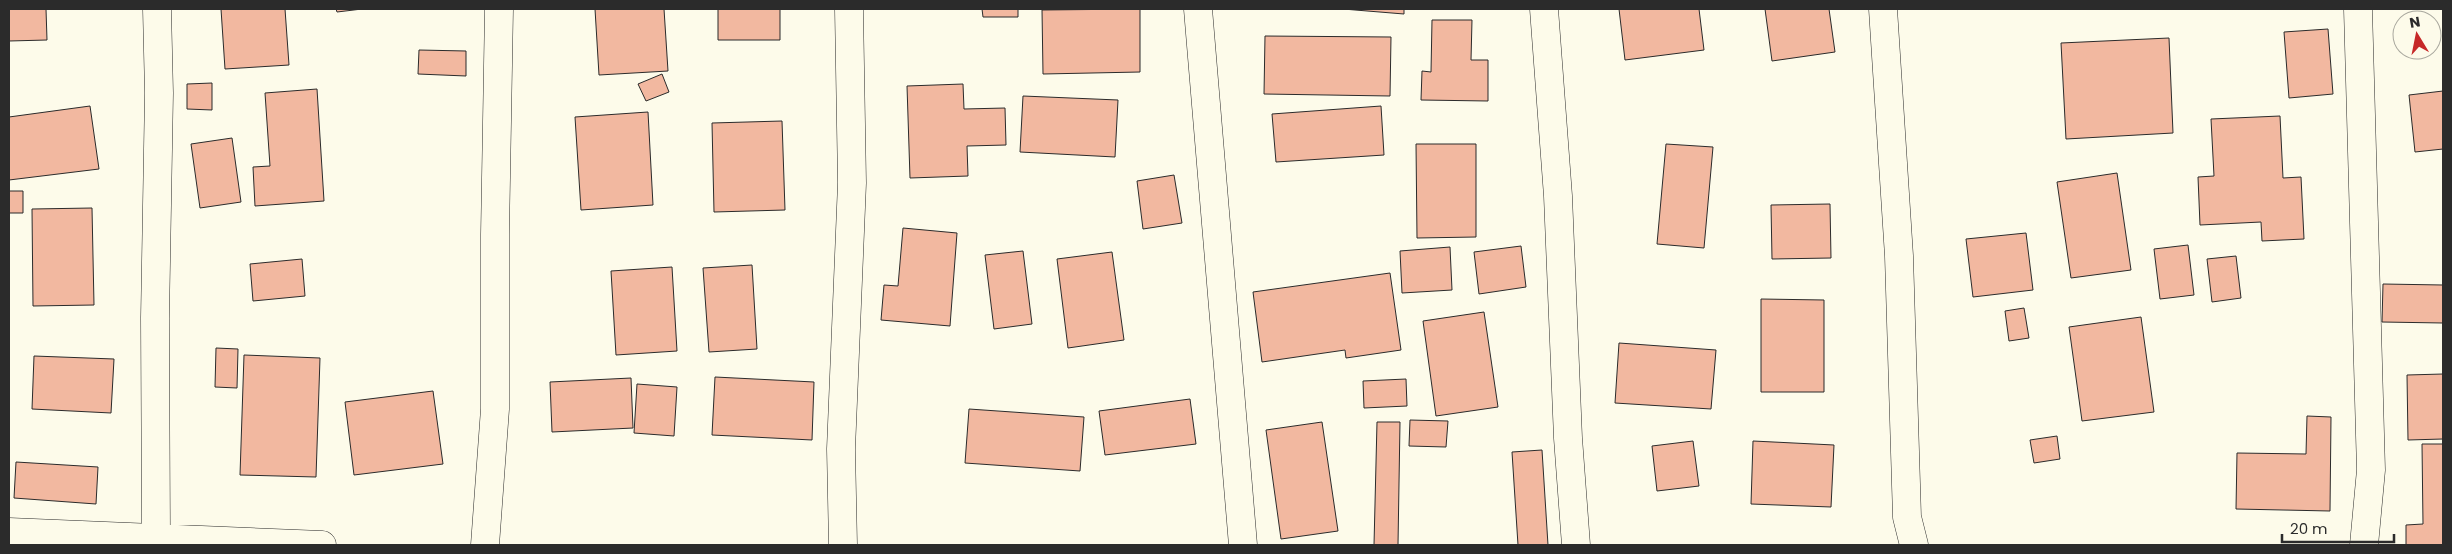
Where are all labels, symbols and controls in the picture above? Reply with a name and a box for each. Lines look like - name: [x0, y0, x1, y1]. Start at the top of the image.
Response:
- north arrow: [2392, 10, 2442, 60]
- text: N: [2408, 11, 2422, 33]
- scale bar: [2282, 512, 2394, 544]
- text: 20 m: [2290, 518, 2328, 539]

